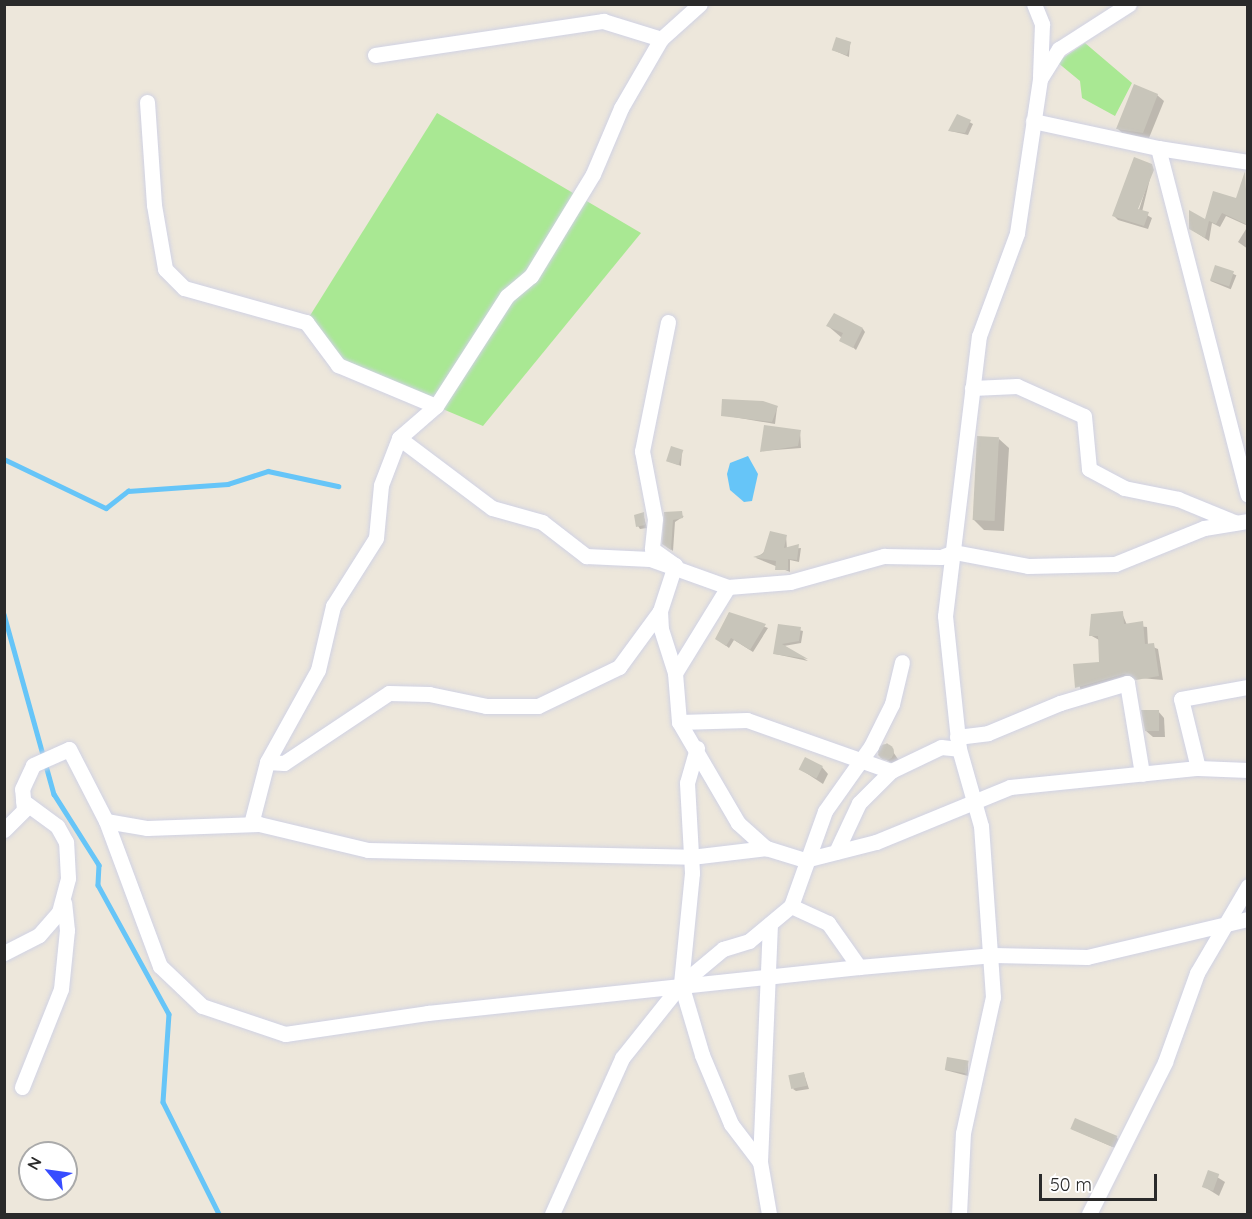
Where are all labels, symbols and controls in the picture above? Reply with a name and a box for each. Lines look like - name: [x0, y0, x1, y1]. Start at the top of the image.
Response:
- north arrow: [18, 1141, 78, 1201]
- text: N: [22, 1153, 46, 1173]
- scale bar: [1042, 1162, 1160, 1200]
- text: 50 m: [1050, 1173, 1092, 1196]

